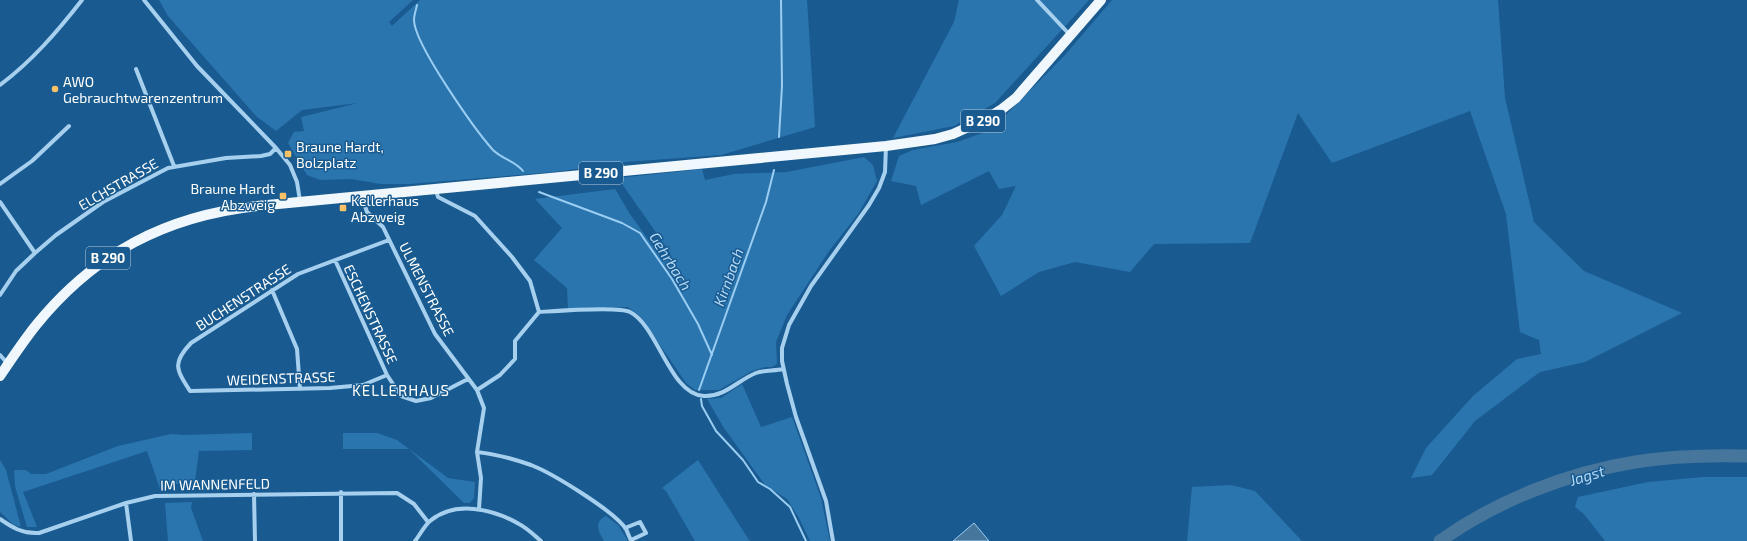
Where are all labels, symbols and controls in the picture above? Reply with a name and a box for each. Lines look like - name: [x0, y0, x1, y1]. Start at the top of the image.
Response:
- place label: AWO Gebrauchtwarenzentrum: [63, 73, 223, 106]
- marker: AWO Gebrauchtwarenzentrum: [50, 84, 60, 94]
- road number: B 290: [961, 110, 1005, 132]
- place label: Braune Hardt, Bolzplatz: [296, 138, 384, 171]
- marker: Braune Hardt, Bolzplatz: [283, 149, 293, 159]
- street label: ELCHSTRASSE: [75, 154, 161, 214]
- road number: B 290: [579, 162, 623, 184]
- place label: Braune Hardt Abzweig: [190, 180, 275, 213]
- marker: Braune Hardt Abzweig: [278, 191, 288, 201]
- place label: Kellerhaus Abzweig: [351, 192, 419, 225]
- marker: Kellerhaus Abzweig: [338, 203, 348, 213]
- water label: Gehrbach: [646, 229, 696, 293]
- street label: ULMENSTRASSE: [396, 239, 458, 339]
- water label: Kirnbach: [709, 246, 747, 308]
- road number: B 290: [86, 247, 130, 269]
- street label: BUCHENSTRASSE: [192, 260, 294, 334]
- street label: ESCHENSTRASSE: [341, 262, 402, 367]
- street label: WEIDENSTRASSE: [226, 368, 336, 388]
- district label: KELLERHAUS: [352, 381, 450, 399]
- water label: Jagst: [1566, 461, 1607, 489]
- street label: IM WANNENFELD: [160, 475, 270, 493]

